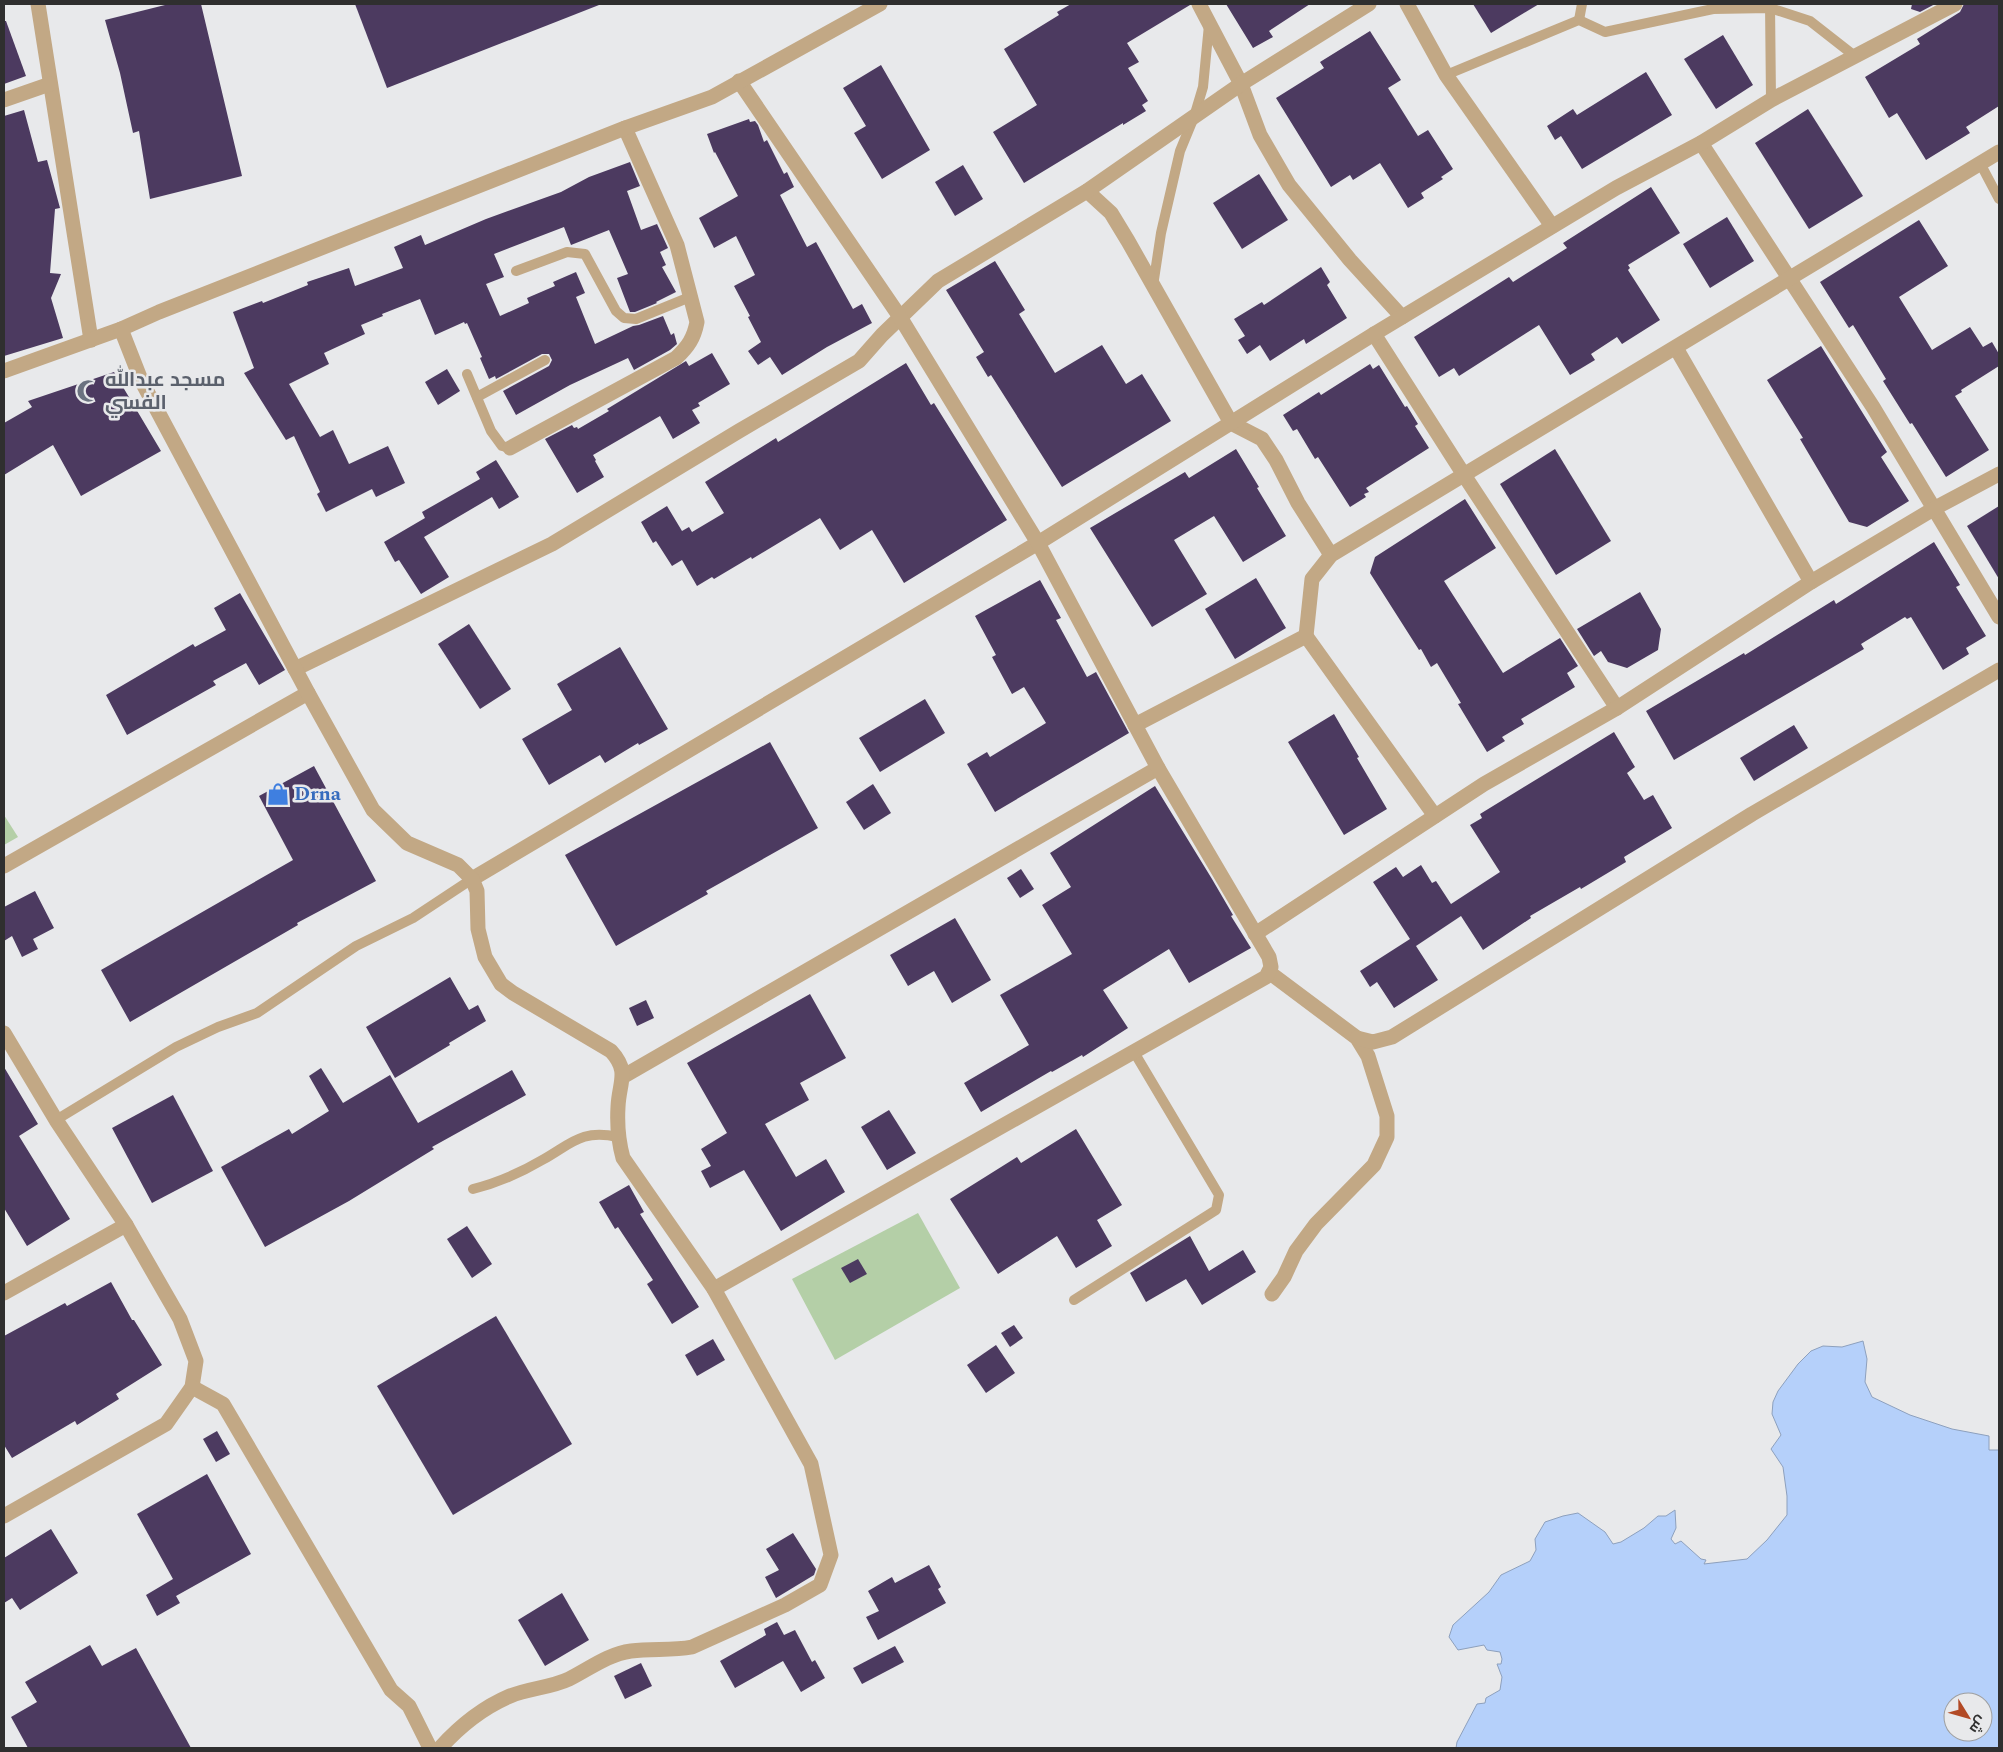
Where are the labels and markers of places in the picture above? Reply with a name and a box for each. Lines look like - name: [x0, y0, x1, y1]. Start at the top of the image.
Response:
- place label: مسجد عبدالله الفسي: [105, 365, 226, 418]
- mosque icon: مسجد عبدالله الفسي: [75, 378, 101, 404]
- place label: Drna: [294, 779, 342, 809]
- shop icon: Drna: [265, 781, 291, 807]

